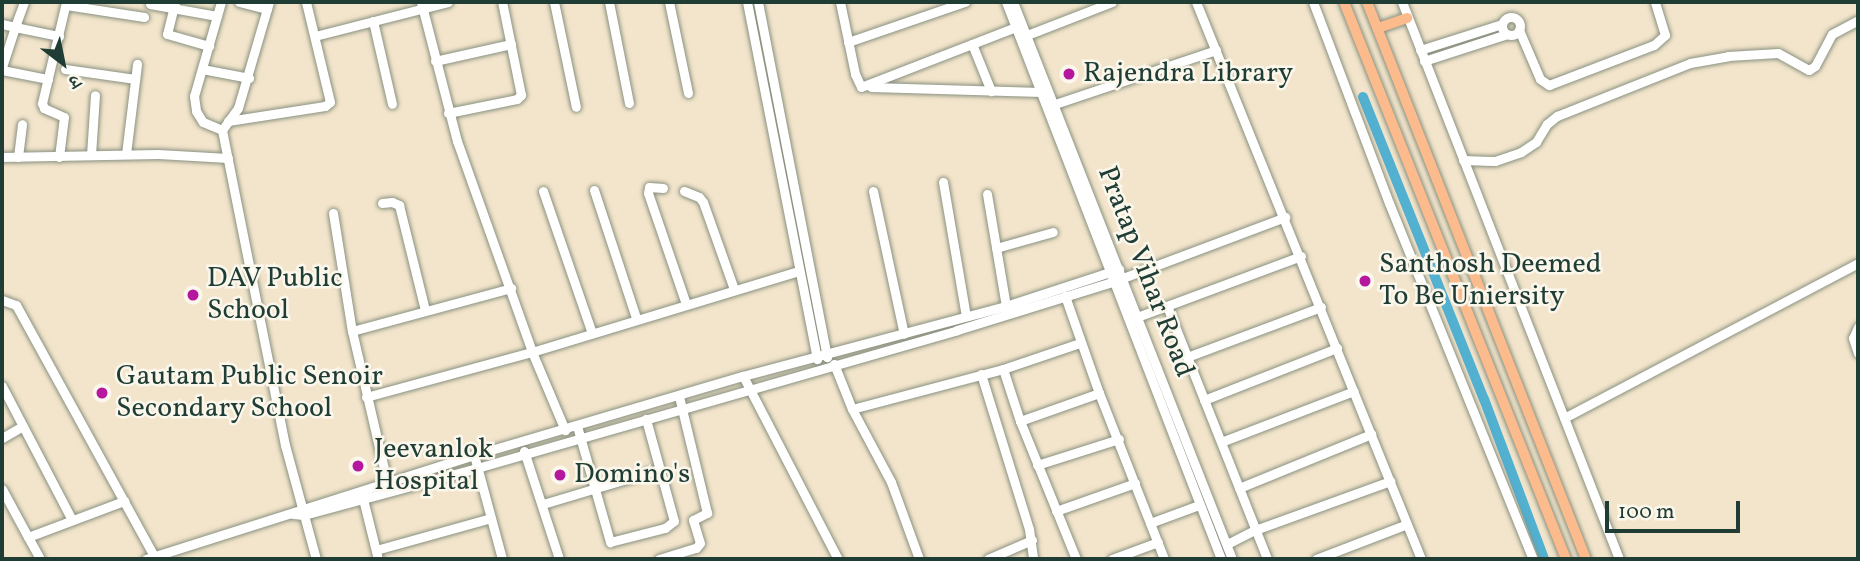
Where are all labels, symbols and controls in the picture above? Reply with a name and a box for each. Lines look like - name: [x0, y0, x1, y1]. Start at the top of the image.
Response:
- north arrow: [28, 28, 98, 98]
- place label: Rajendra Library: [1083, 57, 1293, 91]
- marker: Rajendra Library: [1061, 66, 1077, 82]
- text: उ: [63, 67, 85, 94]
- street label: Pratap Vihar Road: [1089, 161, 1201, 383]
- place label: Santhosh Deemed To Be Uniersity: [1379, 248, 1602, 314]
- place label: DAV Public School: [207, 262, 344, 328]
- marker: Santhosh Deemed To Be Uniersity: [1357, 273, 1373, 289]
- marker: DAV Public School: [185, 287, 201, 303]
- place label: Gautam Public Senoir Secondary School: [116, 360, 383, 426]
- marker: Gautam Public Senoir Secondary School: [94, 385, 110, 401]
- place label: Jeevanlok Hospital: [374, 433, 493, 499]
- marker: Jeevanlok Hospital: [348, 456, 368, 476]
- place label: Domino's: [574, 458, 690, 492]
- marker: Domino's: [552, 467, 568, 483]
- scale bar: [1608, 488, 1743, 532]
- text: 100 m: [1618, 498, 1675, 527]

